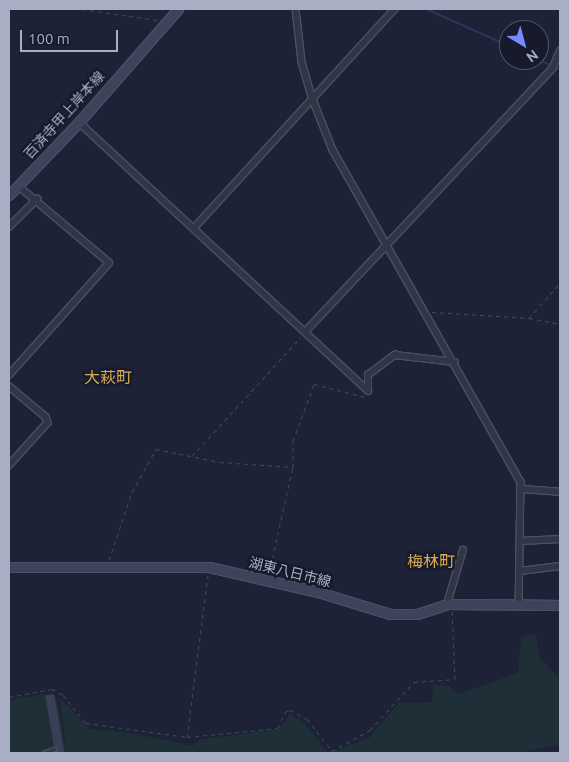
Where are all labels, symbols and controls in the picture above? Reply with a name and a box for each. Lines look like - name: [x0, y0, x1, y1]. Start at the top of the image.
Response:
- scale bar: [22, 20, 120, 52]
- north arrow: [499, 20, 549, 70]
- text: 100 m: [28, 30, 70, 47]
- text: N: [523, 47, 541, 66]
- street label: 百済寺甲上岸本線: [20, 68, 108, 162]
- district label: 大萩町: [84, 367, 132, 387]
- district label: 梅林町: [407, 551, 455, 571]
- street label: 湖東八日市線: [247, 554, 333, 590]

